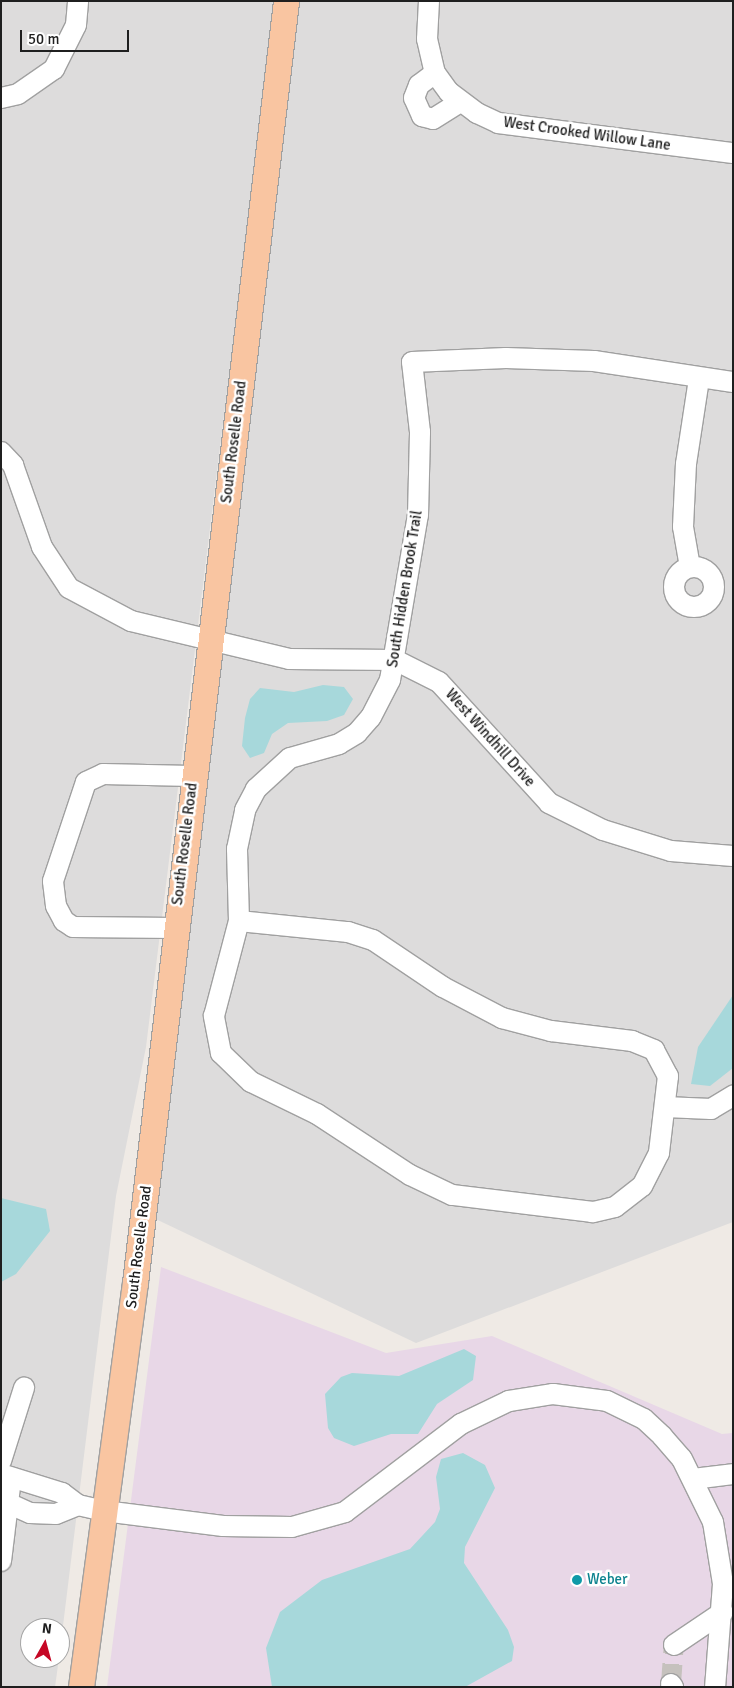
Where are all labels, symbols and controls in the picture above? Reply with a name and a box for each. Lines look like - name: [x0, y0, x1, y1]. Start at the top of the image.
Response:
- scale bar: [22, 20, 131, 52]
- text: 50 m: [28, 30, 59, 48]
- street label: West Crooked Willow Lane: [502, 113, 672, 155]
- street label: South Roselle Road: [218, 380, 250, 504]
- street label: South Hidden Brook Trail: [384, 509, 426, 669]
- street label: West Windhill Drive: [441, 685, 539, 791]
- street label: South Roselle Road: [169, 782, 201, 906]
- street label: South Roselle Road: [123, 1185, 155, 1309]
- place label: Weber: [587, 1571, 628, 1589]
- marker: Weber: [571, 1574, 583, 1586]
- north arrow: [20, 1618, 70, 1668]
- text: N: [41, 1620, 53, 1638]

